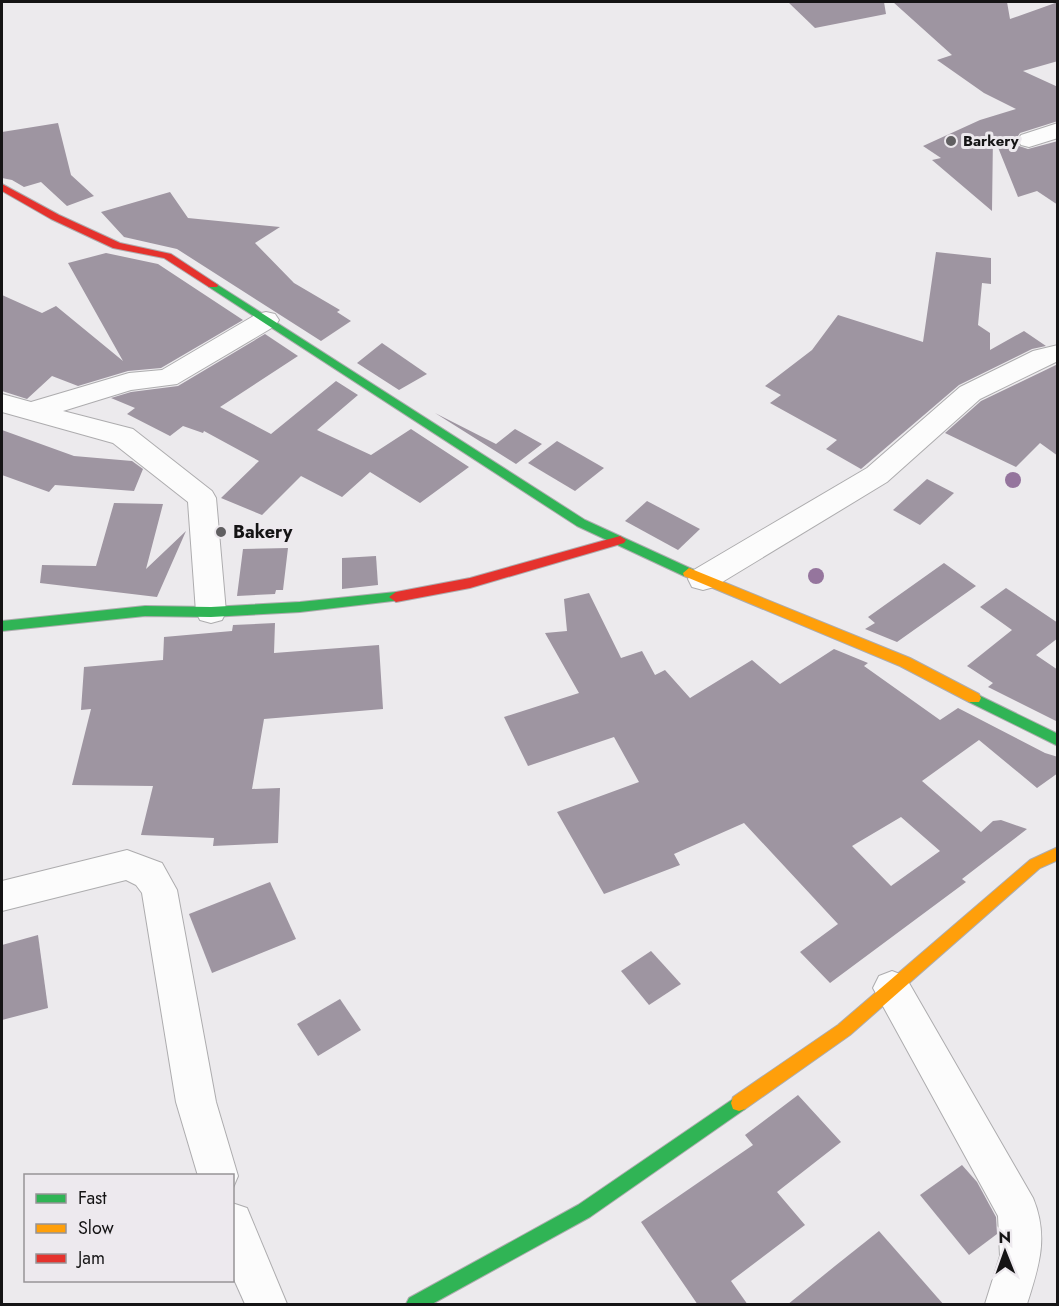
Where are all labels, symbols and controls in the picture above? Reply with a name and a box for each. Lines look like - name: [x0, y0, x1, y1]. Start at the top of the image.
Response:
- place label: Barkery: [963, 130, 1019, 152]
- marker: Barkery: [944, 134, 958, 148]
- place label: Bakery: [233, 519, 293, 545]
- marker: Bakery: [214, 525, 228, 539]
- legend: [24, 1174, 234, 1282]
- text: Fast: [78, 1185, 107, 1211]
- text: Slow: [78, 1215, 115, 1241]
- north arrow: [975, 1222, 1035, 1282]
- text: N: [998, 1226, 1011, 1249]
- text: Jam: [76, 1245, 105, 1271]

